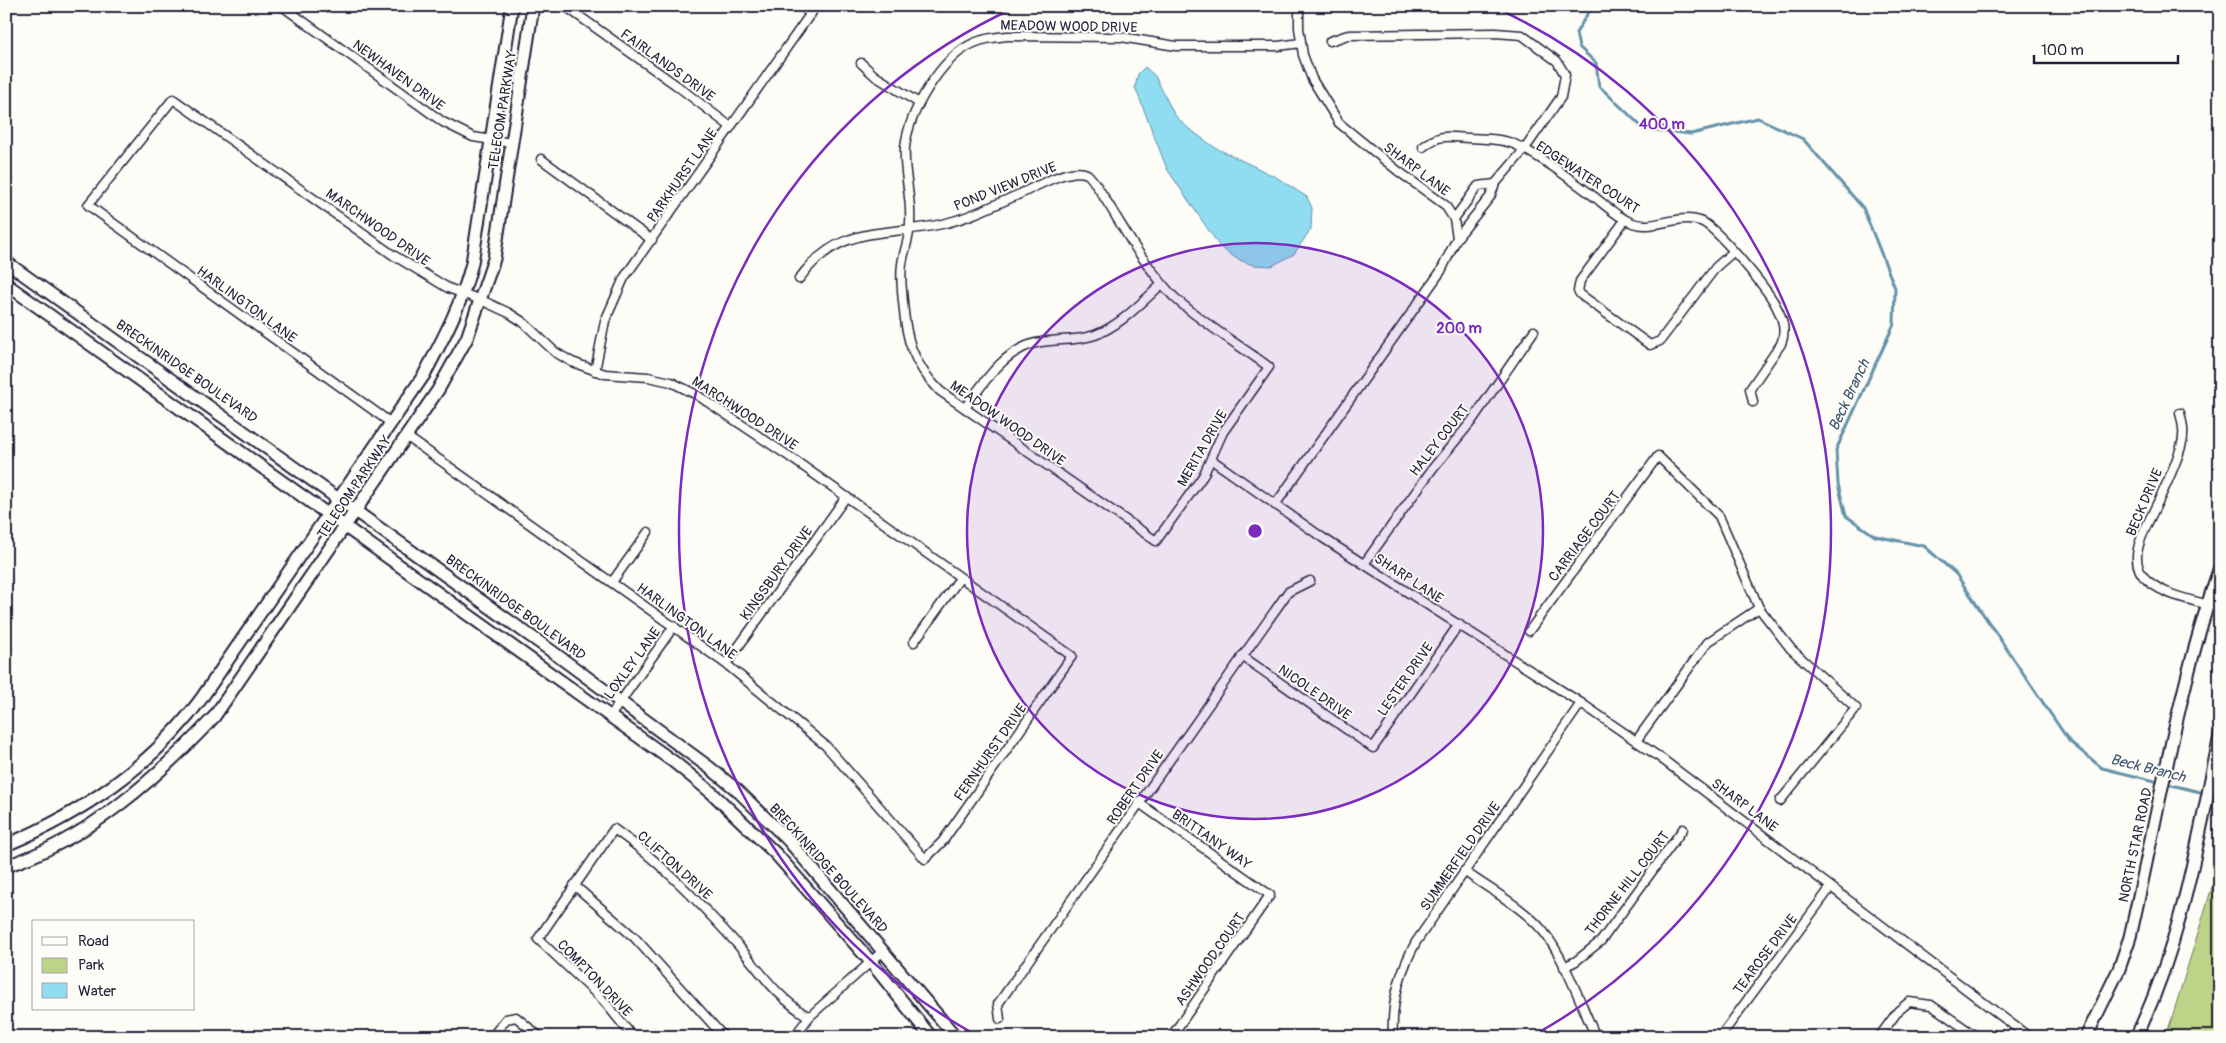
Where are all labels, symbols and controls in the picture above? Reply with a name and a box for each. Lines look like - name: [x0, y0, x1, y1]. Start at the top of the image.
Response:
- street label: MEADOW WOOD DRIVE: [1000, 17, 1138, 36]
- street label: FAIRLANDS DRIVE: [617, 25, 718, 105]
- scale bar: [2034, 32, 2177, 64]
- street label: NEWHAVEN DRIVE: [349, 36, 448, 115]
- text: 100 m: [2041, 41, 2084, 60]
- street label: TELECOM PARKWAY: [485, 49, 520, 171]
- text: 400 m: [1639, 115, 1685, 134]
- street label: PARKHURST LANE: [644, 125, 721, 226]
- street label: EDGEWATER COURT: [1533, 138, 1643, 217]
- street label: SHARP LANE: [1380, 139, 1453, 200]
- street label: POND VIEW DRIVE: [951, 158, 1059, 215]
- street label: MARCHWOOD DRIVE: [323, 185, 433, 270]
- street label: HARLINGTON LANE: [193, 262, 300, 346]
- street label: BRECKINRIDGE BOULEVARD: [113, 316, 261, 427]
- text: 200 m: [1436, 319, 1482, 338]
- water label: Beck Branch: [1825, 356, 1875, 434]
- street label: MARCHWOOD DRIVE: [689, 373, 801, 454]
- street label: MEADOW WOOD DRIVE: [947, 377, 1069, 470]
- street label: HALEY COURT: [1406, 401, 1473, 480]
- street label: MERITA DRIVE: [1174, 407, 1231, 489]
- street label: TELECOM PARKWAY: [314, 433, 395, 542]
- street label: BECK DRIVE: [2123, 466, 2166, 539]
- street label: CARRIAGE COURT: [1545, 488, 1624, 585]
- centre of rings: [1246, 522, 1264, 540]
- street label: KINGSBURY DRIVE: [737, 523, 816, 624]
- street label: SHARP LANE: [1371, 550, 1446, 607]
- street label: BRECKINRIDGE BOULEVARD: [442, 551, 589, 664]
- street label: HARLINGTON LANE: [633, 579, 740, 663]
- street label: LOXLEY LANE: [601, 624, 664, 703]
- street label: LESTER DRIVE: [1374, 639, 1437, 719]
- street label: NICOLE DRIVE: [1275, 661, 1354, 724]
- street label: FERNHURST DRIVE: [950, 700, 1030, 804]
- street label: ROBERT DRIVE: [1103, 747, 1168, 828]
- water label: Beck Branch: [2108, 750, 2188, 787]
- street label: SHARP LANE: [1708, 775, 1781, 836]
- street label: NORTH STAR ROAD: [2115, 786, 2156, 904]
- street label: SUMMERFIELD DRIVE: [1416, 799, 1504, 914]
- street label: BRECKINRIDGE BOULEVARD: [766, 800, 892, 937]
- street label: BRITTANY WAY: [1169, 806, 1255, 873]
- street label: CLIFTON DRIVE: [634, 827, 715, 903]
- street label: THORNE HILL COURT: [1582, 828, 1673, 939]
- street label: ASHWOOD COURT: [1172, 909, 1249, 1009]
- street label: TEAROSE DRIVE: [1730, 911, 1801, 998]
- legend: [32, 920, 195, 1010]
- text: Road: [78, 932, 109, 951]
- street label: COMPTON DRIVE: [554, 936, 636, 1020]
- text: Park: [78, 956, 105, 975]
- text: Water: [78, 982, 117, 1001]

